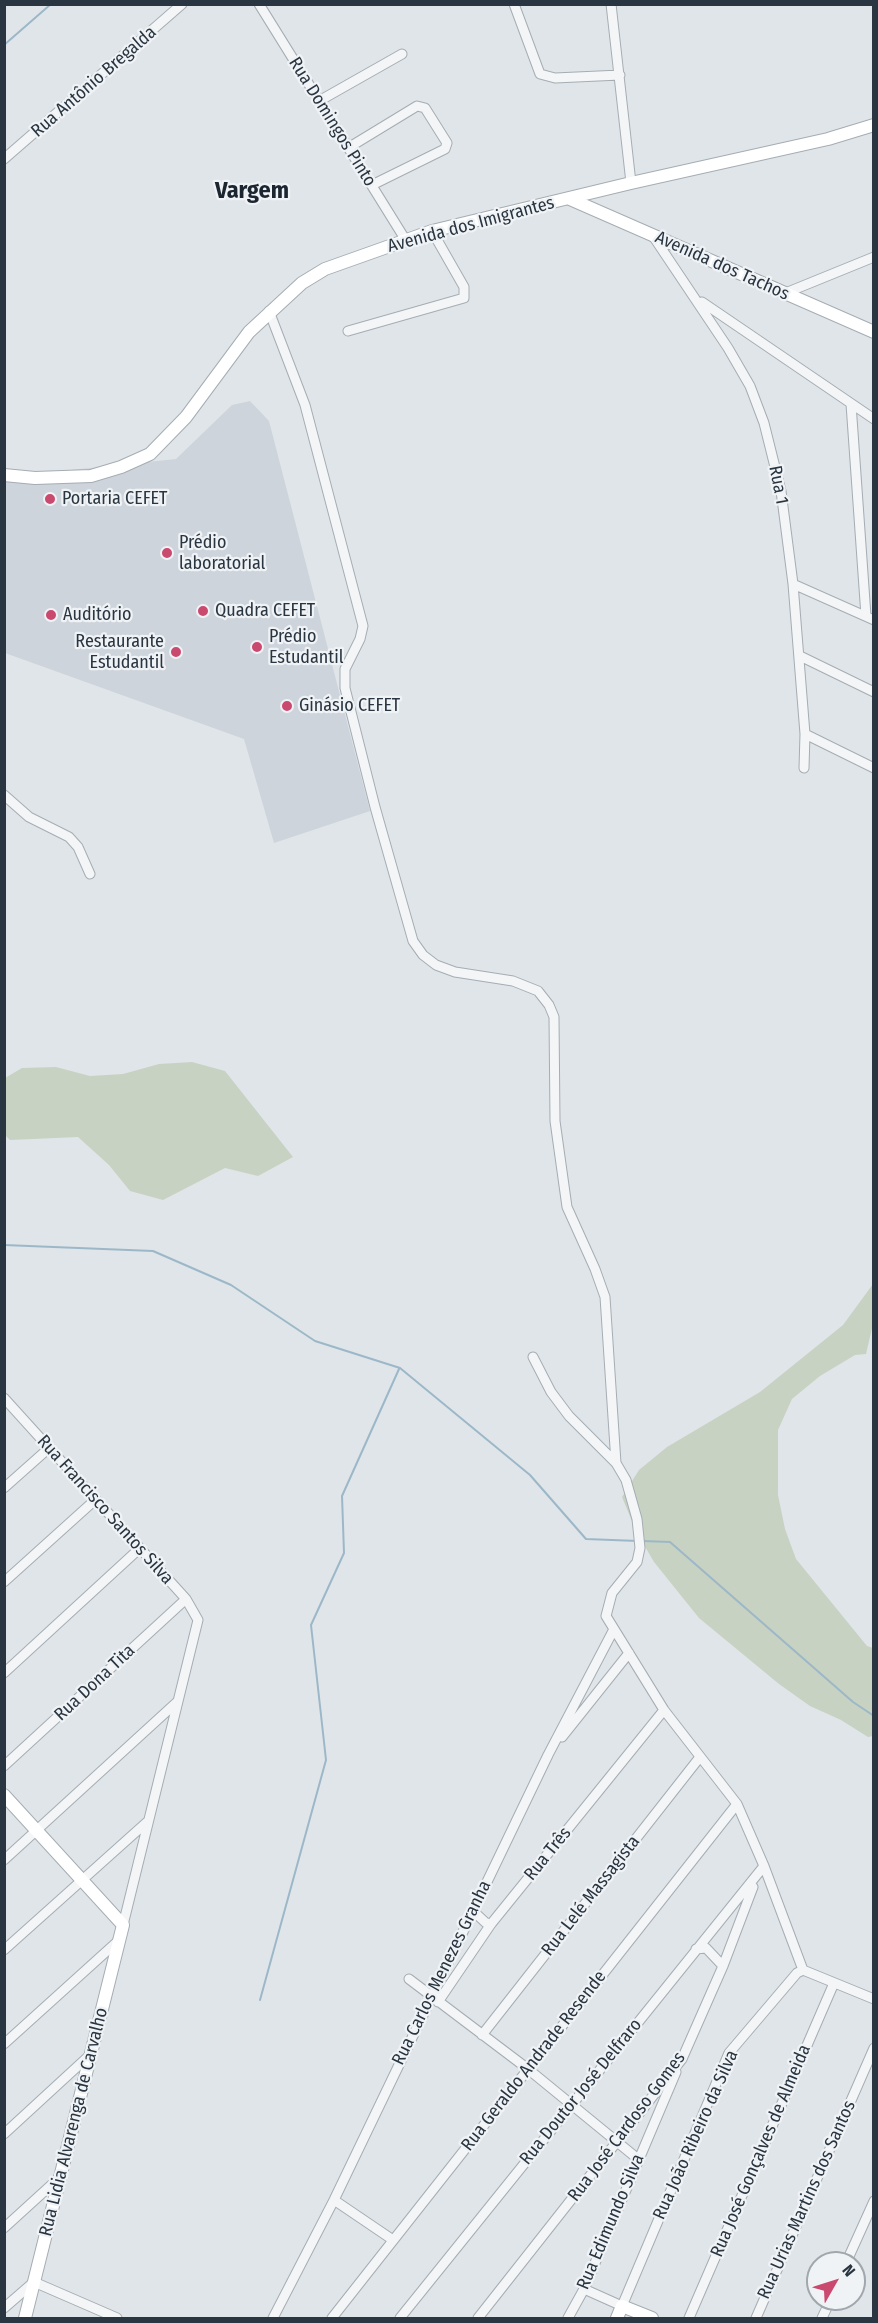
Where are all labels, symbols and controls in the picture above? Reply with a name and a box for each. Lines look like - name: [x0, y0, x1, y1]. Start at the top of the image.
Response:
- street label: Rua Antônio Bregalda: [27, 22, 161, 142]
- street label: Rua Domingos Pinto: [284, 53, 380, 191]
- district label: Vargem: [215, 177, 289, 205]
- street label: Avenida dos Imigrantes: [385, 192, 557, 258]
- street label: Avenida dos Tachos: [652, 227, 792, 305]
- street label: Rua 1: [764, 464, 792, 506]
- place label: Portaria CEFET: [62, 488, 167, 510]
- marker: Portaria CEFET: [43, 492, 57, 506]
- place label: Prédio laboratorial: [179, 532, 265, 574]
- marker: Prédio laboratorial: [160, 546, 174, 560]
- place label: Quadra CEFET: [215, 600, 315, 622]
- place label: Auditório: [63, 604, 131, 626]
- marker: Quadra CEFET: [196, 604, 210, 618]
- marker: Auditório: [44, 608, 58, 622]
- place label: Prédio Estudantil: [269, 626, 343, 668]
- place label: Restaurante Estudantil: [75, 631, 164, 674]
- marker: Prédio Estudantil: [250, 640, 264, 654]
- marker: Restaurante Estudantil: [169, 645, 183, 659]
- place label: Ginásio CEFET: [299, 695, 400, 717]
- marker: Ginásio CEFET: [280, 699, 294, 713]
- street label: Rua Francisco Santos Silva: [32, 1431, 178, 1589]
- street label: Rua Dona Tita: [50, 1640, 140, 1726]
- street label: Rua Três: [520, 1823, 576, 1885]
- street label: Rua Lelé Massagista: [537, 1831, 645, 1961]
- street label: Rua Carlos Menezes Granha: [388, 1877, 496, 2069]
- street label: Rua Geraldo Andrade Resende: [457, 1967, 611, 2155]
- street label: Rua Lidia Alvarenga de Carvalho: [35, 2005, 113, 2239]
- street label: Rua Doutor José Delfraro: [515, 2015, 647, 2169]
- street label: Rua José Gonçalves de Almeida: [706, 2041, 816, 2261]
- street label: Rua João Ribeiro da Silva: [649, 2047, 743, 2223]
- street label: Rua José Cardoso Gomes: [564, 2048, 690, 2206]
- street label: Rua Urias Martins dos Santos: [753, 2097, 861, 2303]
- street label: Rua Edimundo Silva: [573, 2151, 649, 2293]
- north arrow: [806, 2251, 866, 2311]
- text: N: [838, 2261, 859, 2280]

